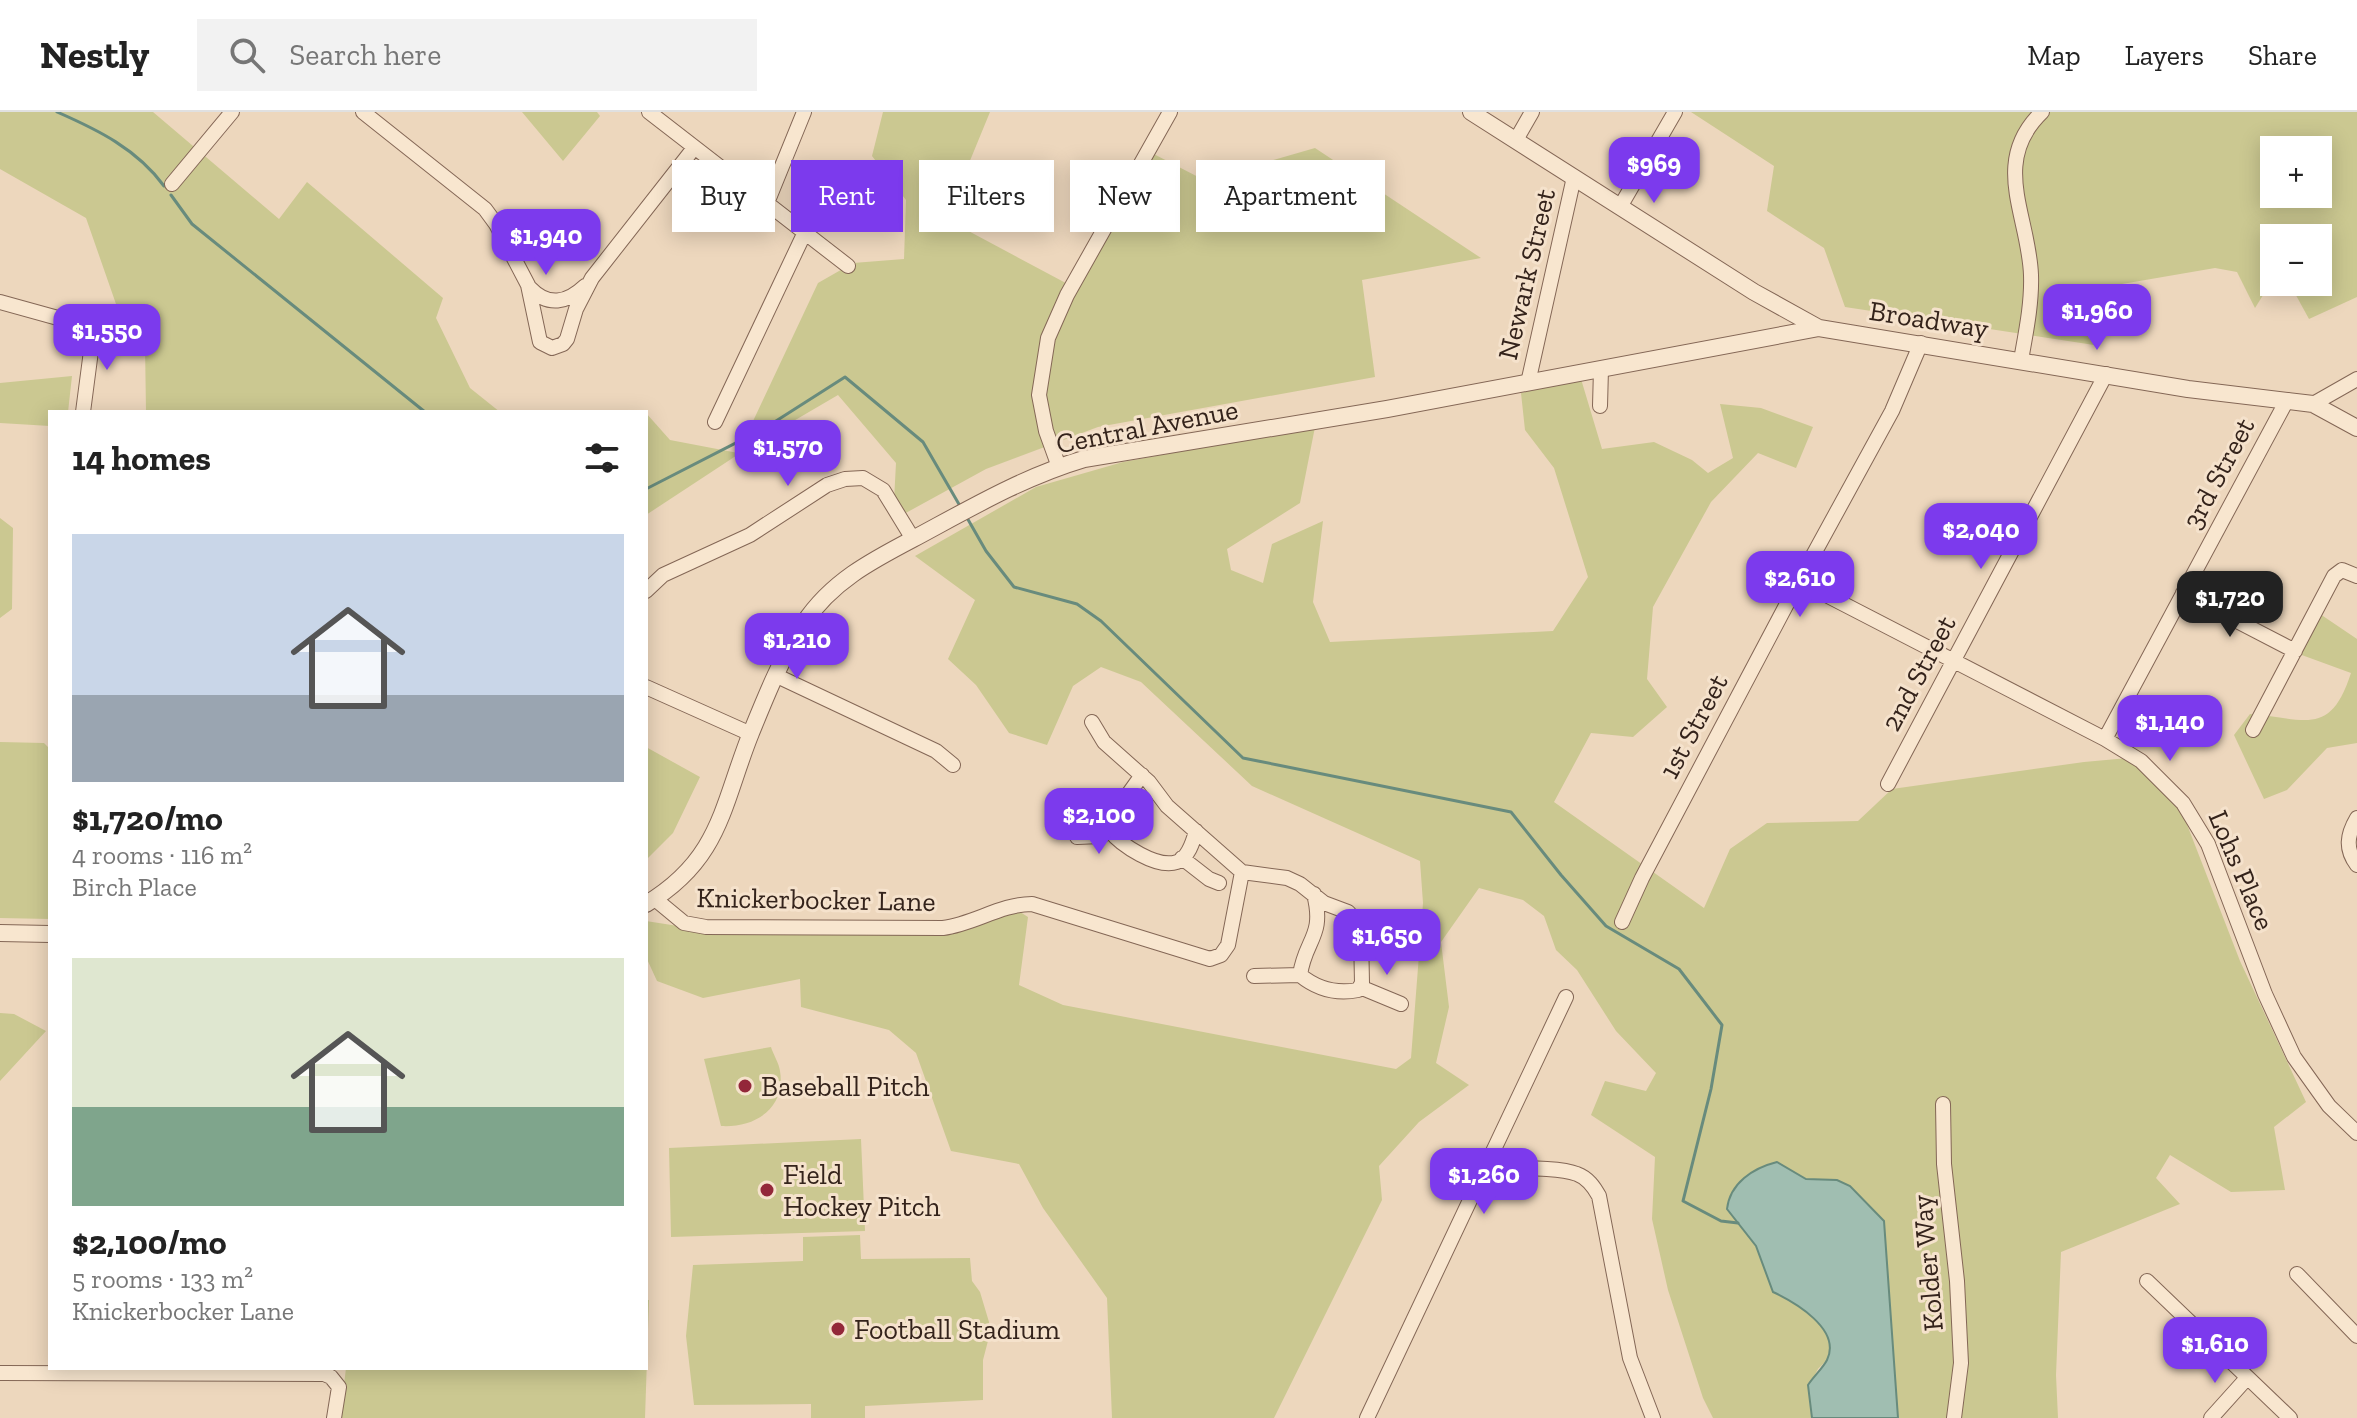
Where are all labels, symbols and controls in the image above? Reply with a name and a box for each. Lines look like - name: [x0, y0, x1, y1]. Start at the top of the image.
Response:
- search box: [197, 19, 757, 91]
- text: Nestly: [40, 32, 149, 78]
- icon: search: [225, 33, 269, 77]
- text: Search here: [289, 37, 441, 73]
- text: Map: [2027, 39, 2081, 72]
- text: Layers: [2125, 39, 2204, 72]
- text: Share: [2248, 39, 2317, 72]
- map controls: [2260, 136, 2332, 296]
- button: +: [2260, 136, 2332, 208]
- pin: $969: [1607, 137, 1701, 205]
- text: $969: [1627, 147, 1681, 179]
- chip: Buy: [672, 160, 775, 232]
- chip: Rent: [791, 160, 903, 232]
- chip: Filters: [919, 160, 1054, 232]
- chip: New: [1070, 160, 1180, 232]
- chip: Apartment: [1196, 160, 1385, 232]
- street label: Newark Street: [1491, 185, 1562, 363]
- pin: $1,940: [481, 209, 611, 277]
- text: $1,940: [510, 219, 582, 251]
- button: −: [2260, 224, 2332, 296]
- pin: $1,960: [2032, 284, 2162, 352]
- street label: Broadway: [1867, 294, 1992, 345]
- text: $1,960: [2061, 294, 2133, 326]
- pin: $1,550: [42, 304, 172, 372]
- text: $1,550: [71, 314, 143, 346]
- street label: Central Avenue: [1053, 393, 1241, 460]
- street label: 3rd Street: [2175, 412, 2262, 534]
- pin: $1,570: [723, 420, 853, 488]
- text: $1,570: [753, 430, 823, 462]
- icon: filters: [580, 436, 624, 480]
- text: 14 homes: [72, 438, 211, 479]
- pin: $2,040: [1916, 503, 2046, 571]
- text: $2,040: [1942, 513, 2020, 545]
- pin: $2,610: [1735, 551, 1865, 619]
- text: $2,610: [1764, 561, 1836, 593]
- pin: $1,720: [2165, 571, 2295, 639]
- text: $1,720: [2195, 581, 2265, 613]
- icon: home: [276, 586, 420, 730]
- street label: 2nd Street: [1874, 609, 1963, 737]
- pin: $1,210: [732, 613, 862, 681]
- text: $1,210: [763, 623, 831, 655]
- street label: 1st Street: [1652, 668, 1735, 784]
- pin: $1,140: [2105, 695, 2235, 763]
- text: $1,140: [2135, 705, 2205, 737]
- pin: $2,100: [1034, 788, 1164, 856]
- text: $1,720/mo: [72, 798, 223, 839]
- text: $2,100: [1063, 798, 1135, 830]
- street label: Lohs Place: [2202, 805, 2282, 935]
- text: 4 rooms · 116 m²: [72, 839, 252, 871]
- text: Birch Place: [72, 871, 197, 903]
- street label: Knickerbocker Lane: [696, 881, 936, 918]
- pin: $1,650: [1322, 909, 1452, 977]
- text: $1,650: [1351, 919, 1423, 951]
- icon: home: [276, 1010, 420, 1154]
- place label: Baseball Pitch: [761, 1070, 930, 1103]
- marker: Baseball Pitch: [736, 1077, 754, 1095]
- pin: $1,260: [1419, 1148, 1549, 1216]
- place label: Field Hockey Pitch: [783, 1158, 941, 1223]
- text: $1,260: [1448, 1158, 1520, 1190]
- marker: Field Hockey Pitch: [758, 1181, 776, 1199]
- street label: Kolder Way: [1905, 1193, 1950, 1332]
- text: $2,100/mo: [72, 1222, 226, 1263]
- text: 5 rooms · 133 m²: [72, 1263, 253, 1295]
- text: Knickerbocker Lane: [72, 1295, 294, 1327]
- place label: Football Stadium: [854, 1313, 1060, 1346]
- pin: $1,610: [2150, 1317, 2280, 1385]
- marker: Football Stadium: [829, 1320, 847, 1338]
- text: $1,610: [2181, 1327, 2249, 1359]

